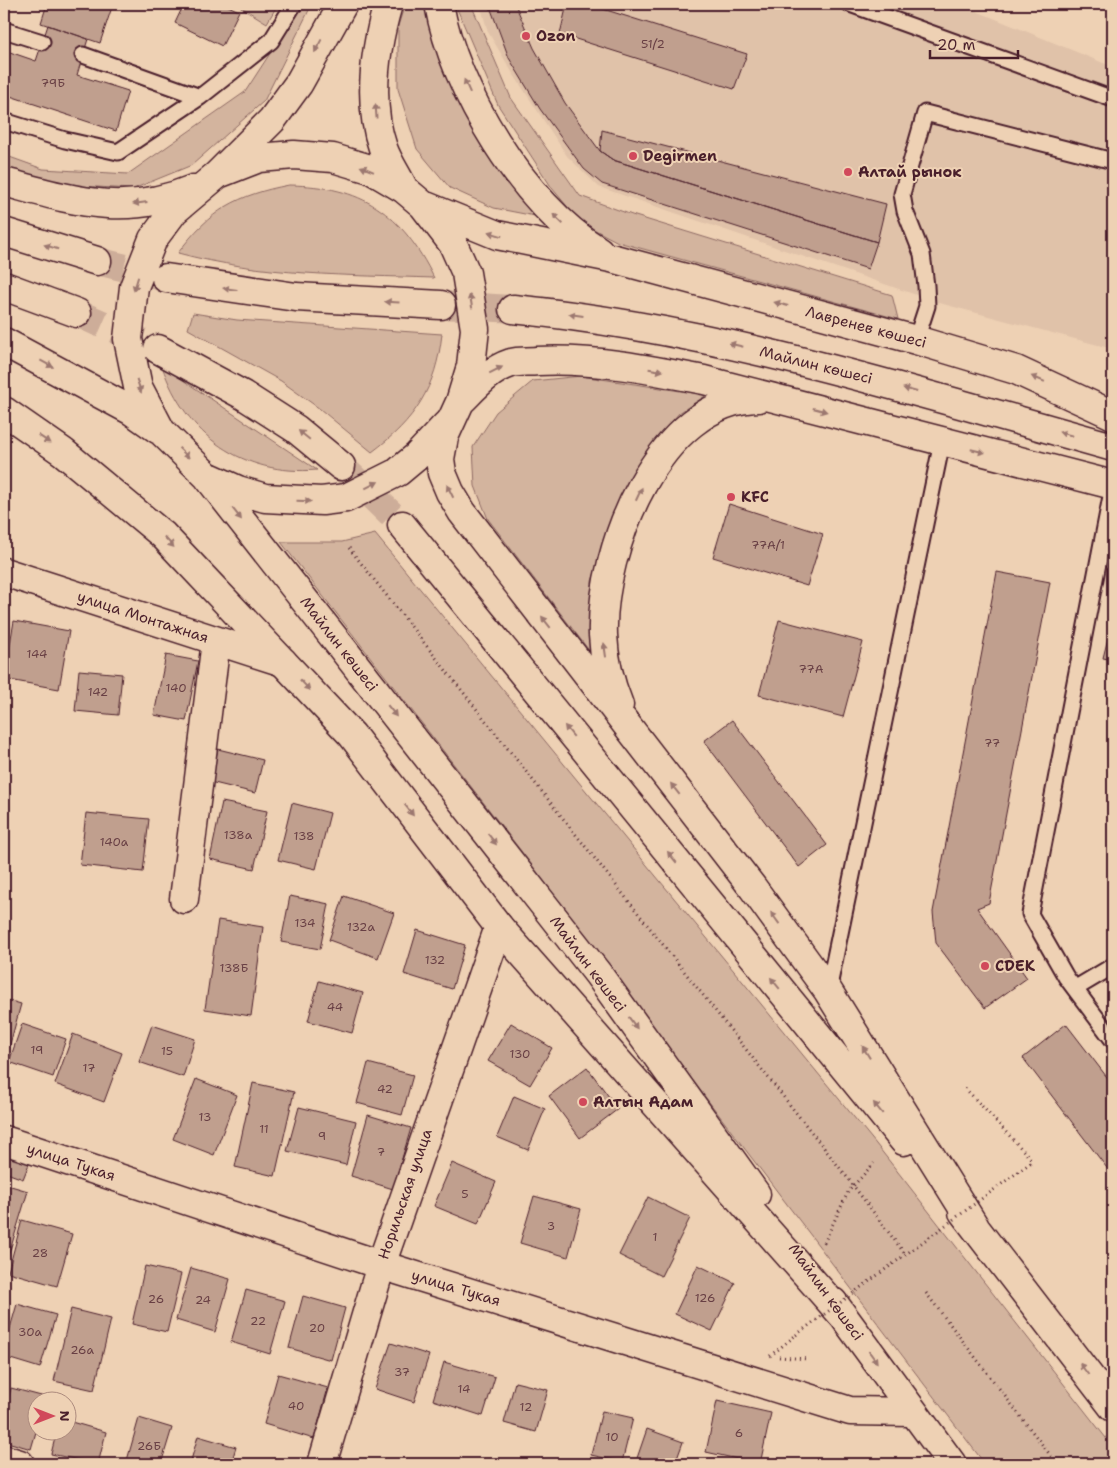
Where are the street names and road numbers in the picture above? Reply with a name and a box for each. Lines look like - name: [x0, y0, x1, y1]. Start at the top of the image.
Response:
- street label: Лавренев көшесі: [803, 301, 929, 353]
- street label: Майлин көшесі: [758, 341, 874, 389]
- street label: улица Монтажная: [75, 586, 211, 648]
- street label: Майлин көшесі: [296, 592, 382, 696]
- street label: Майлин көшесі: [545, 912, 631, 1016]
- street label: Норильская улица: [373, 1125, 437, 1262]
- street label: улица Тукая: [24, 1138, 118, 1186]
- street label: Майлин көшесі: [784, 1239, 868, 1345]
- street label: улица Тукая: [409, 1265, 503, 1311]

